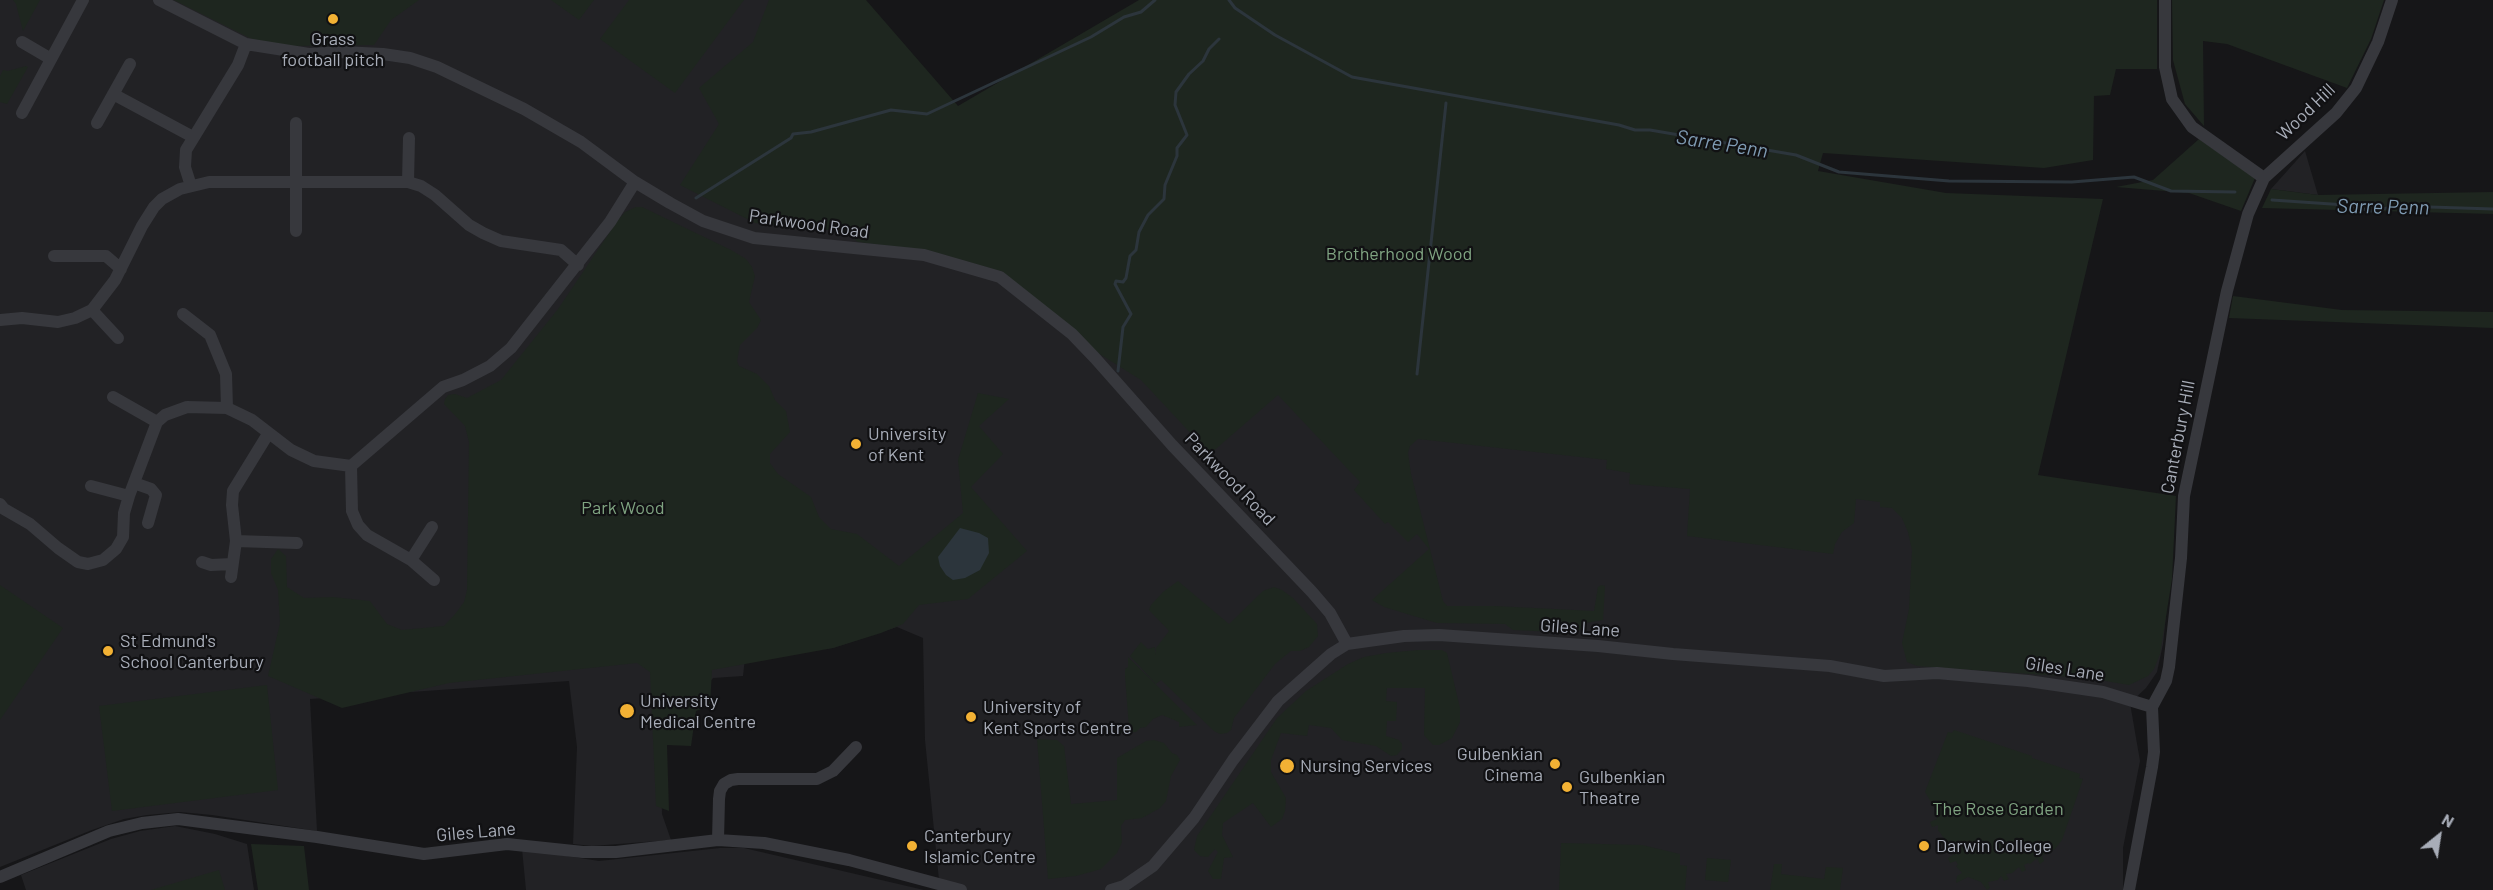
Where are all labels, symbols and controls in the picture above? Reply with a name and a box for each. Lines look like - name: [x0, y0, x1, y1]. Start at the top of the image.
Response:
- marker: Grass football pitch: [326, 12, 340, 26]
- place label: Grass football pitch: [282, 28, 384, 70]
- street label: Wood Hill: [2272, 79, 2340, 145]
- water label: Sarre Penn: [1674, 125, 1770, 163]
- water label: Sarre Penn: [2337, 194, 2429, 220]
- street label: Parkwood Road: [748, 205, 870, 243]
- park label: Brotherhood Wood: [1326, 243, 1472, 265]
- street label: Canterbury Hill: [2156, 378, 2200, 496]
- place label: University of Kent: [868, 423, 946, 466]
- street label: Parkwood Road: [1180, 428, 1280, 530]
- marker: University of Kent: [849, 437, 863, 451]
- park label: Park Wood: [581, 497, 665, 519]
- street label: Giles Lane: [1539, 614, 1621, 642]
- place label: St Edmund's School Canterbury: [120, 630, 264, 672]
- marker: St Edmund's School Canterbury: [101, 644, 115, 658]
- street label: Giles Lane: [2024, 652, 2106, 686]
- place label: University Medical Centre: [640, 690, 756, 732]
- place label: University of Kent Sports Centre: [983, 696, 1132, 738]
- marker: University Medical Centre: [618, 702, 636, 720]
- marker: University of Kent Sports Centre: [964, 710, 978, 724]
- place label: Gulbenkian Cinema: [1457, 743, 1543, 786]
- place label: Nursing Services: [1300, 755, 1432, 777]
- marker: Nursing Services: [1278, 757, 1296, 775]
- marker: Gulbenkian Cinema: [1548, 757, 1562, 771]
- place label: Gulbenkian Theatre: [1579, 766, 1665, 808]
- marker: Gulbenkian Theatre: [1560, 780, 1574, 794]
- park label: The Rose Garden: [1932, 798, 2064, 820]
- north arrow: [2409, 806, 2469, 866]
- text: N: [2439, 809, 2458, 831]
- street label: Giles Lane: [435, 818, 517, 846]
- place label: Canterbury Islamic Centre: [924, 825, 1036, 868]
- place label: Darwin College: [1936, 835, 2052, 857]
- marker: Canterbury Islamic Centre: [905, 839, 919, 853]
- marker: Darwin College: [1917, 839, 1931, 853]

